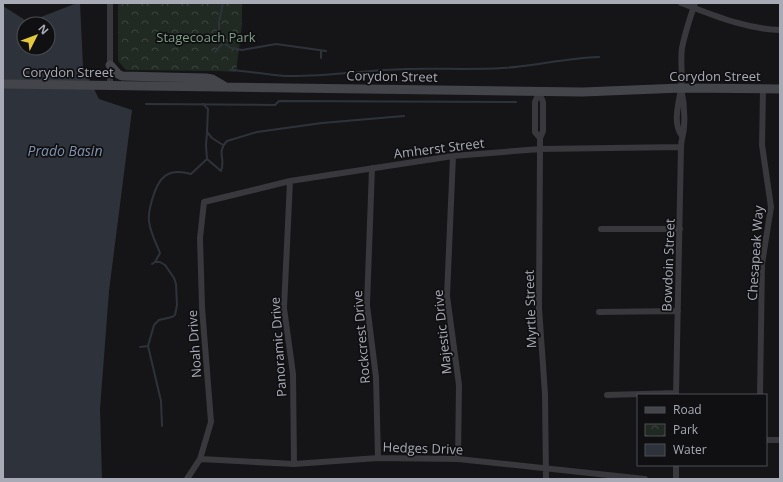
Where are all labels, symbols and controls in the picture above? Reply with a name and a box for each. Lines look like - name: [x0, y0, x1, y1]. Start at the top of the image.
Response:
- north arrow: [16, 16, 56, 56]
- text: N: [35, 21, 52, 37]
- park label: Stagecoach Park: [156, 28, 256, 46]
- street label: Corydon Street: [22, 63, 114, 81]
- street label: Corydon Street: [346, 66, 438, 86]
- street label: Corydon Street: [669, 67, 761, 85]
- street label: Amherst Street: [393, 133, 486, 162]
- water label: Prado Basin: [28, 141, 102, 160]
- street label: Chesapeak Way: [743, 204, 767, 301]
- street label: Bowdoin Street: [657, 218, 679, 312]
- street label: Myrtle Street: [520, 269, 540, 349]
- street label: Majestic Drive: [429, 289, 455, 375]
- street label: Rockcrest Drive: [348, 290, 374, 384]
- street label: Panoramic Drive: [266, 296, 290, 398]
- street label: Noah Drive: [183, 309, 205, 379]
- legend: [637, 394, 767, 466]
- text: Road: [673, 401, 702, 418]
- text: Park: [673, 421, 699, 438]
- street label: Hedges Drive: [382, 438, 464, 458]
- text: Water: [673, 441, 707, 458]

